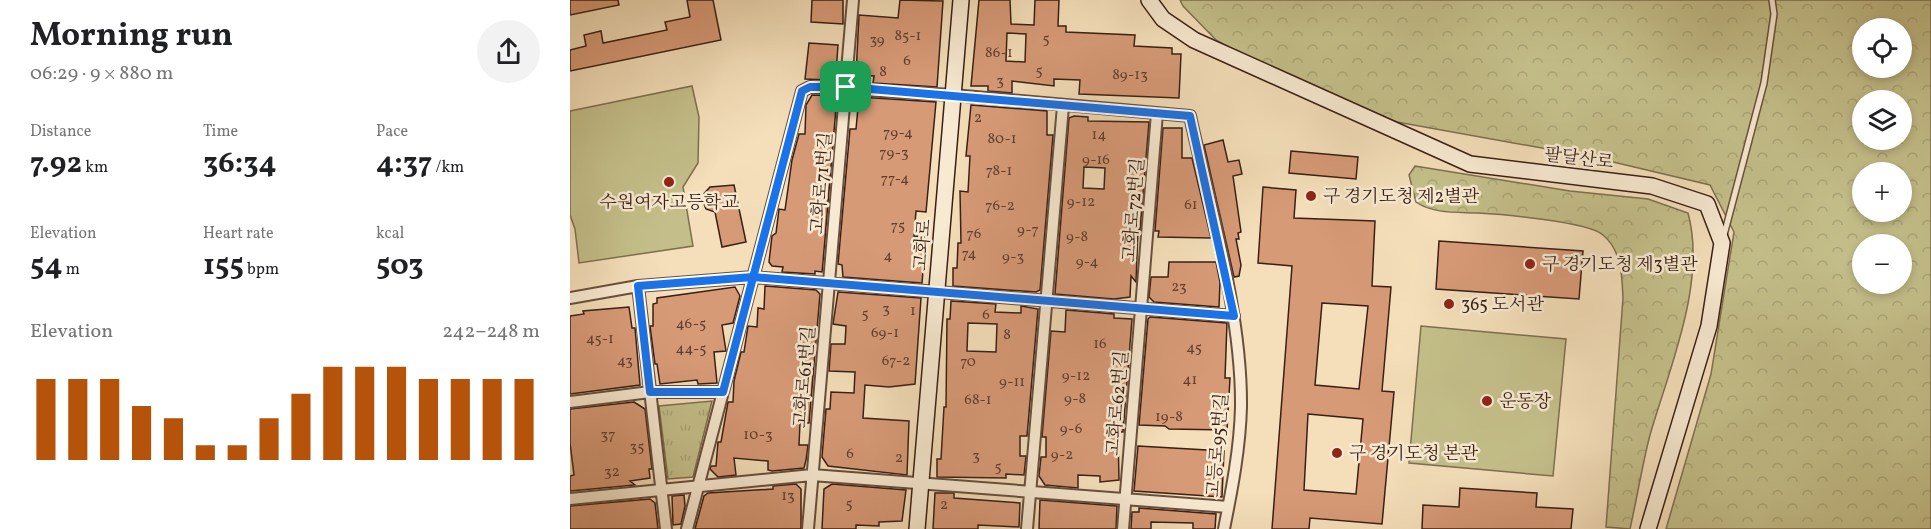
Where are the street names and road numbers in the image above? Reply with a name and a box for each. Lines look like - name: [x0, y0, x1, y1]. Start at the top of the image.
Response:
- street label: 고화로71번길: [806, 131, 839, 235]
- street label: 팔달산로: [1543, 143, 1615, 176]
- street label: 고화로72번길: [1117, 157, 1152, 264]
- street label: 고화로: [909, 218, 938, 272]
- street label: 고화로61번길: [789, 325, 822, 430]
- street label: 고화로62번길: [1101, 349, 1136, 457]
- street label: 고등로95번길: [1201, 392, 1236, 498]

